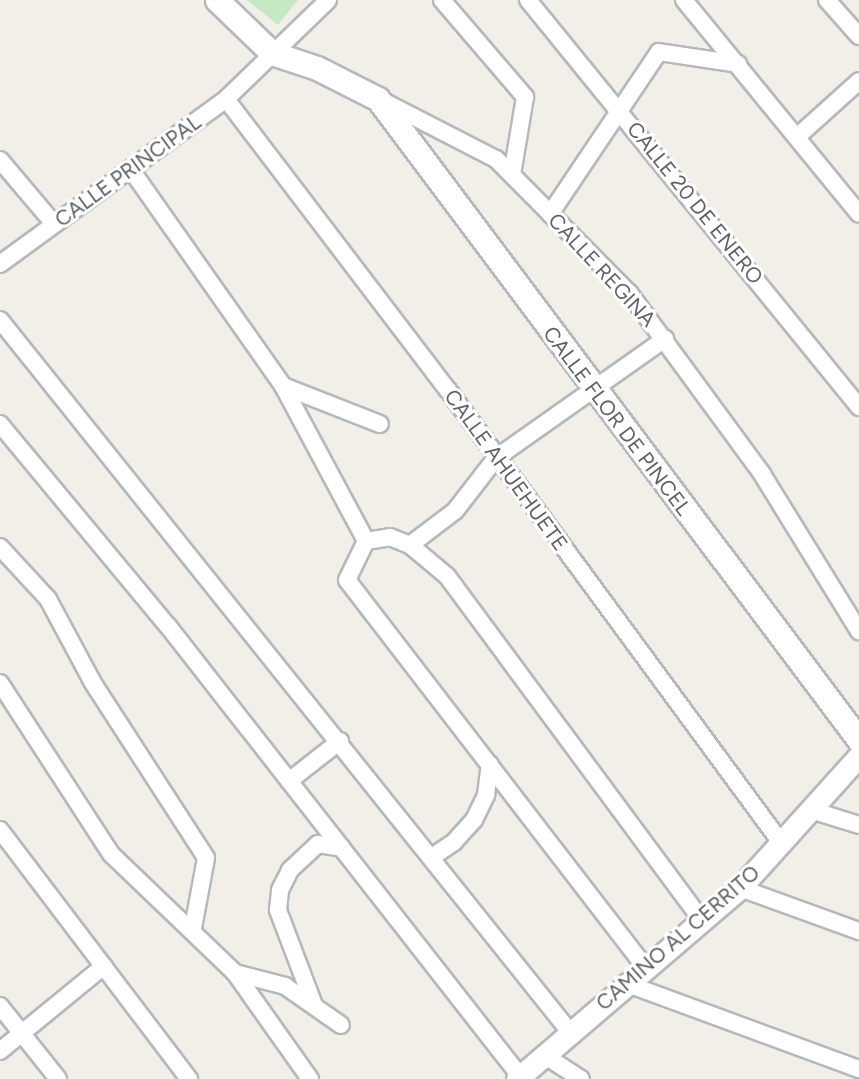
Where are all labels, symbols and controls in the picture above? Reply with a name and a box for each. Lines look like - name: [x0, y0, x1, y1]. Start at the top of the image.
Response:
- street label: CALLE PRINCIPAL: [50, 110, 206, 232]
- street label: CALLE 20 DE ENERO: [622, 117, 768, 289]
- street label: CALLE REGINA: [543, 208, 661, 332]
- street label: CALLE FLOR DE PINCEL: [538, 322, 696, 520]
- street label: CALLE AHUEHUETE: [439, 384, 573, 556]
- street label: CAMINO AL CERRITO: [591, 860, 765, 1016]

